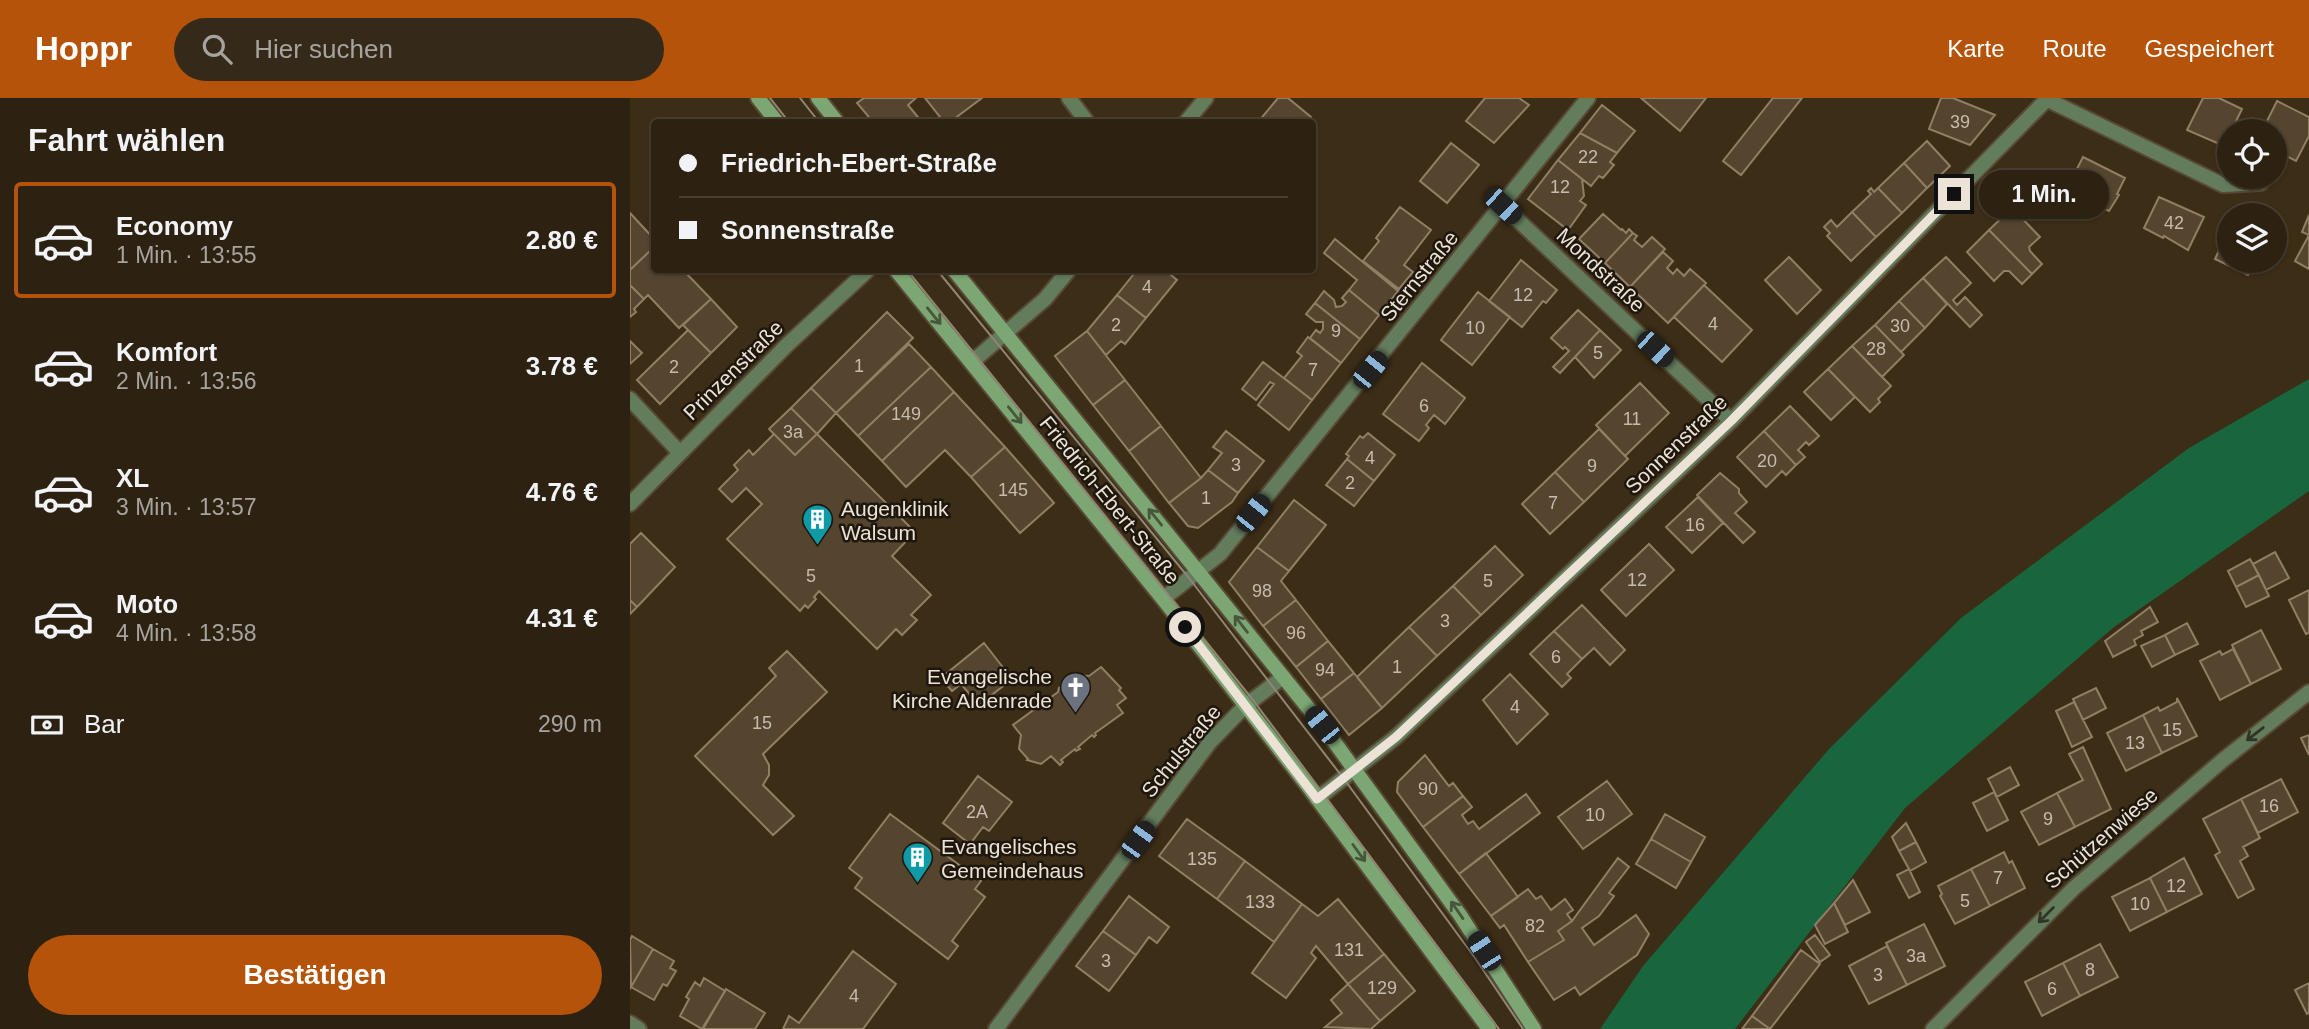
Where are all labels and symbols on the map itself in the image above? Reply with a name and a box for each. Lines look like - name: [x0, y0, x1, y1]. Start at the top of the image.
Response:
- house number: 39: [1950, 112, 1970, 132]
- house number: 22: [1578, 147, 1598, 167]
- callout: 1 Min.: [1978, 170, 2108, 218]
- house number: 12: [1550, 177, 1570, 197]
- route end: [1938, 178, 1970, 210]
- car: [1481, 184, 1526, 228]
- house number: 42: [2164, 213, 2184, 233]
- street label: Mondstraße: [1552, 223, 1650, 317]
- street label: Sternstraße: [1376, 226, 1462, 326]
- house number: 4: [1142, 277, 1152, 297]
- house number: 12: [1513, 285, 1533, 305]
- one-way arrow: [927, 306, 942, 324]
- house number: 4: [1708, 314, 1718, 334]
- house number: 2: [1111, 315, 1121, 335]
- street label: Prinzenstraße: [679, 316, 787, 424]
- house number: 30: [1890, 316, 1910, 336]
- house number: 10: [1465, 318, 1485, 338]
- house number: 9: [1331, 321, 1341, 341]
- car: [1633, 327, 1678, 371]
- house number: 28: [1866, 339, 1886, 359]
- house number: 5: [1593, 343, 1603, 363]
- car: [1349, 347, 1392, 393]
- house number: 1: [854, 356, 864, 376]
- house number: 2: [669, 357, 679, 377]
- house number: 7: [1308, 360, 1318, 380]
- street label: Sonnenstraße: [1621, 390, 1731, 498]
- house number: 6: [1419, 396, 1429, 416]
- house number: 149: [891, 404, 921, 424]
- one-way arrow: [1008, 406, 1023, 424]
- house number: 11: [1623, 409, 1641, 429]
- street label: Friedrich-Ebert-Straße: [1035, 412, 1185, 588]
- house number: 3a: [783, 422, 804, 442]
- house number: 4: [1365, 448, 1375, 468]
- house number: 20: [1757, 451, 1777, 471]
- house number: 3: [1231, 455, 1241, 475]
- house number: 9: [1587, 456, 1597, 476]
- house number: 2: [1345, 473, 1355, 493]
- house number: 145: [998, 480, 1028, 500]
- house number: 1: [1201, 488, 1211, 508]
- car: [1232, 490, 1275, 536]
- house number: 7: [1548, 493, 1558, 513]
- place label: Augenklinik Walsum: [841, 497, 949, 544]
- building icon: Augenklinik Walsum: [801, 503, 835, 547]
- one-way arrow: [1148, 509, 1163, 527]
- house number: 16: [1685, 515, 1705, 535]
- house number: 5: [806, 566, 816, 586]
- house number: 12: [1627, 570, 1647, 590]
- house number: 5: [1483, 571, 1493, 591]
- house number: 98: [1252, 581, 1272, 601]
- route start: [1169, 611, 1201, 643]
- house number: 3: [1440, 611, 1450, 631]
- one-way arrow: [1233, 615, 1248, 633]
- house number: 96: [1286, 623, 1306, 643]
- house number: 6: [1551, 647, 1561, 667]
- house number: 1: [1392, 657, 1402, 677]
- house number: 94: [1315, 660, 1335, 680]
- place label: Evangelische Kirche Aldenrade: [892, 665, 1052, 712]
- church icon: Evangelische Kirche Aldenrade: [1058, 671, 1092, 715]
- house number: 4: [1510, 697, 1520, 717]
- street label: Schulstraße: [1137, 700, 1225, 802]
- car: [1301, 702, 1344, 748]
- house number: 15: [752, 713, 772, 733]
- house number: 15: [2162, 720, 2182, 740]
- one-way arrow: [2247, 727, 2265, 742]
- house number: 13: [2125, 733, 2145, 753]
- house number: 90: [1418, 779, 1438, 799]
- street label: Schützenwiese: [2040, 783, 2162, 893]
- house number: 16: [2259, 796, 2279, 816]
- house number: 2A: [966, 802, 988, 822]
- house number: 10: [1585, 805, 1605, 825]
- house number: 9: [2043, 809, 2053, 829]
- car: [1118, 817, 1159, 863]
- place label: Evangelisches Gemeindehaus: [941, 835, 1083, 882]
- building icon: Evangelisches Gemeindehaus: [901, 841, 935, 885]
- one-way arrow: [1351, 843, 1366, 862]
- house number: 135: [1187, 849, 1217, 869]
- house number: 7: [1993, 868, 2003, 888]
- house number: 12: [2166, 876, 2186, 896]
- house number: 5: [1960, 891, 1970, 911]
- house number: 133: [1245, 892, 1275, 912]
- house number: 10: [2130, 894, 2150, 914]
- one-way arrow: [1450, 901, 1464, 921]
- one-way arrow: [2038, 907, 2055, 924]
- house number: 82: [1525, 916, 1545, 936]
- car: [1464, 928, 1505, 974]
- house number: 131: [1334, 940, 1364, 960]
- house number: 3a: [1906, 946, 1927, 966]
- house number: 3: [1101, 951, 1111, 971]
- house number: 8: [2085, 960, 2095, 980]
- house number: 3: [1873, 965, 1883, 985]
- house number: 129: [1367, 978, 1397, 998]
- house number: 6: [2047, 979, 2057, 999]
- house number: 4: [849, 986, 859, 1006]

